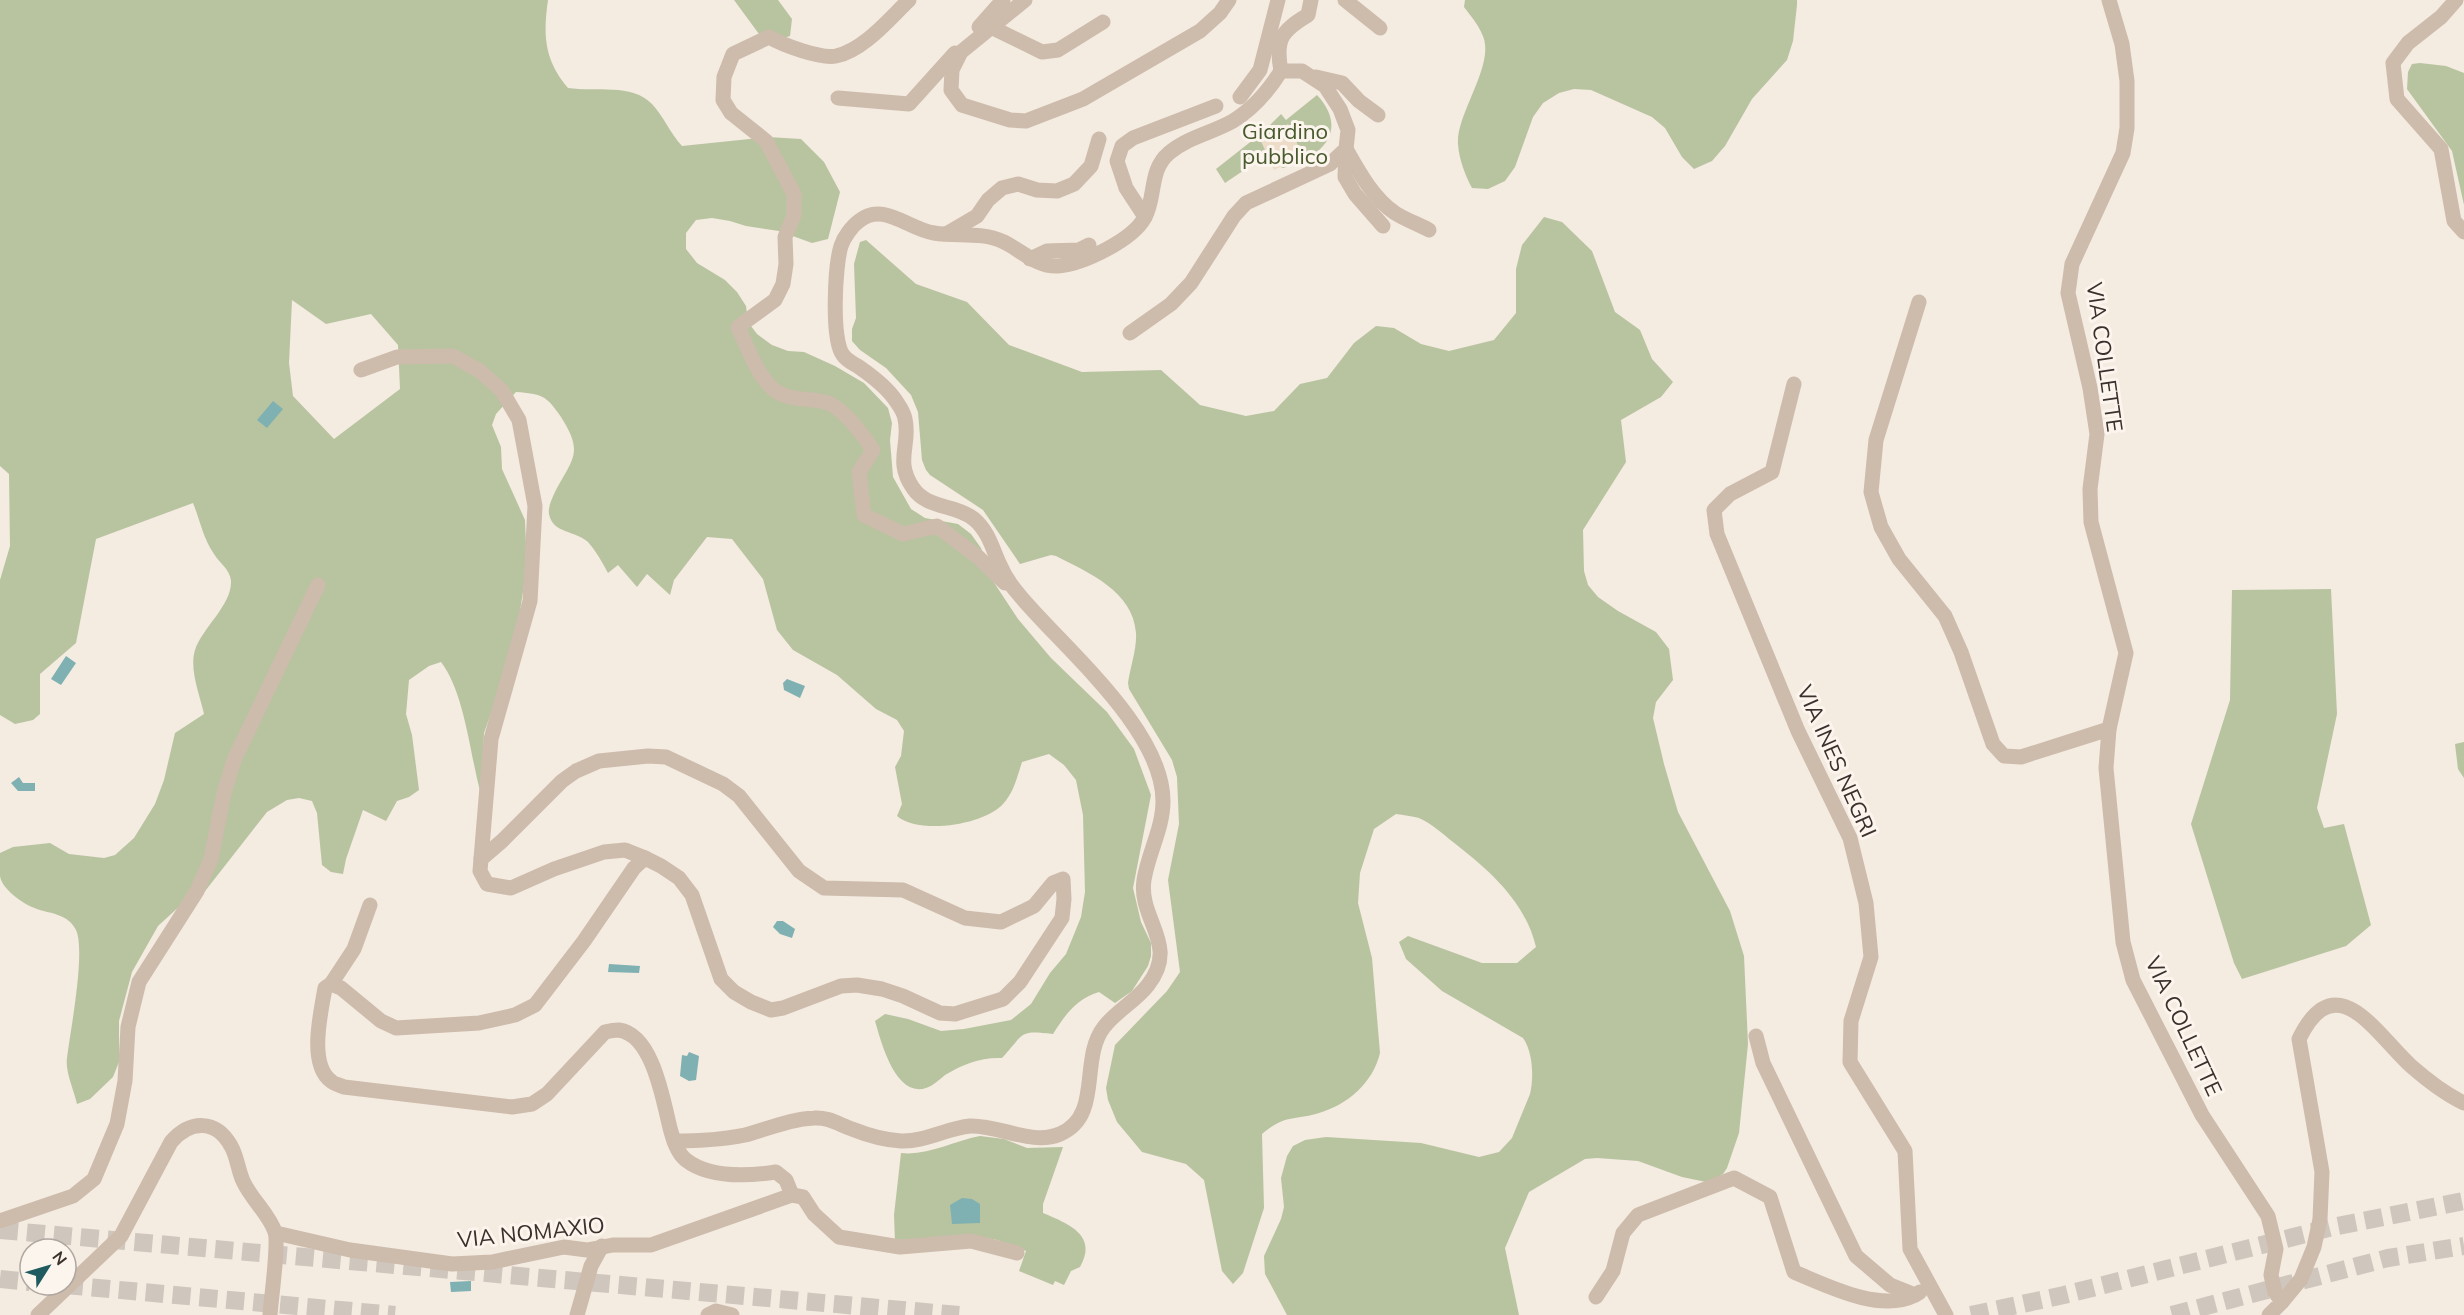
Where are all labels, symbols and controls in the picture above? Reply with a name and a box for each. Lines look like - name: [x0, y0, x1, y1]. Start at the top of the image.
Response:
- park label: Giardino pubblico: [1242, 117, 1328, 170]
- street label: VIA COLLETTE: [2081, 280, 2129, 434]
- street label: VIA INES NEGRI: [1791, 681, 1883, 841]
- street label: VIA COLLETTE: [2139, 952, 2229, 1100]
- street label: VIA NOMAXIO: [456, 1210, 606, 1254]
- north arrow: [18, 1237, 78, 1297]
- text: N: [48, 1247, 72, 1269]

